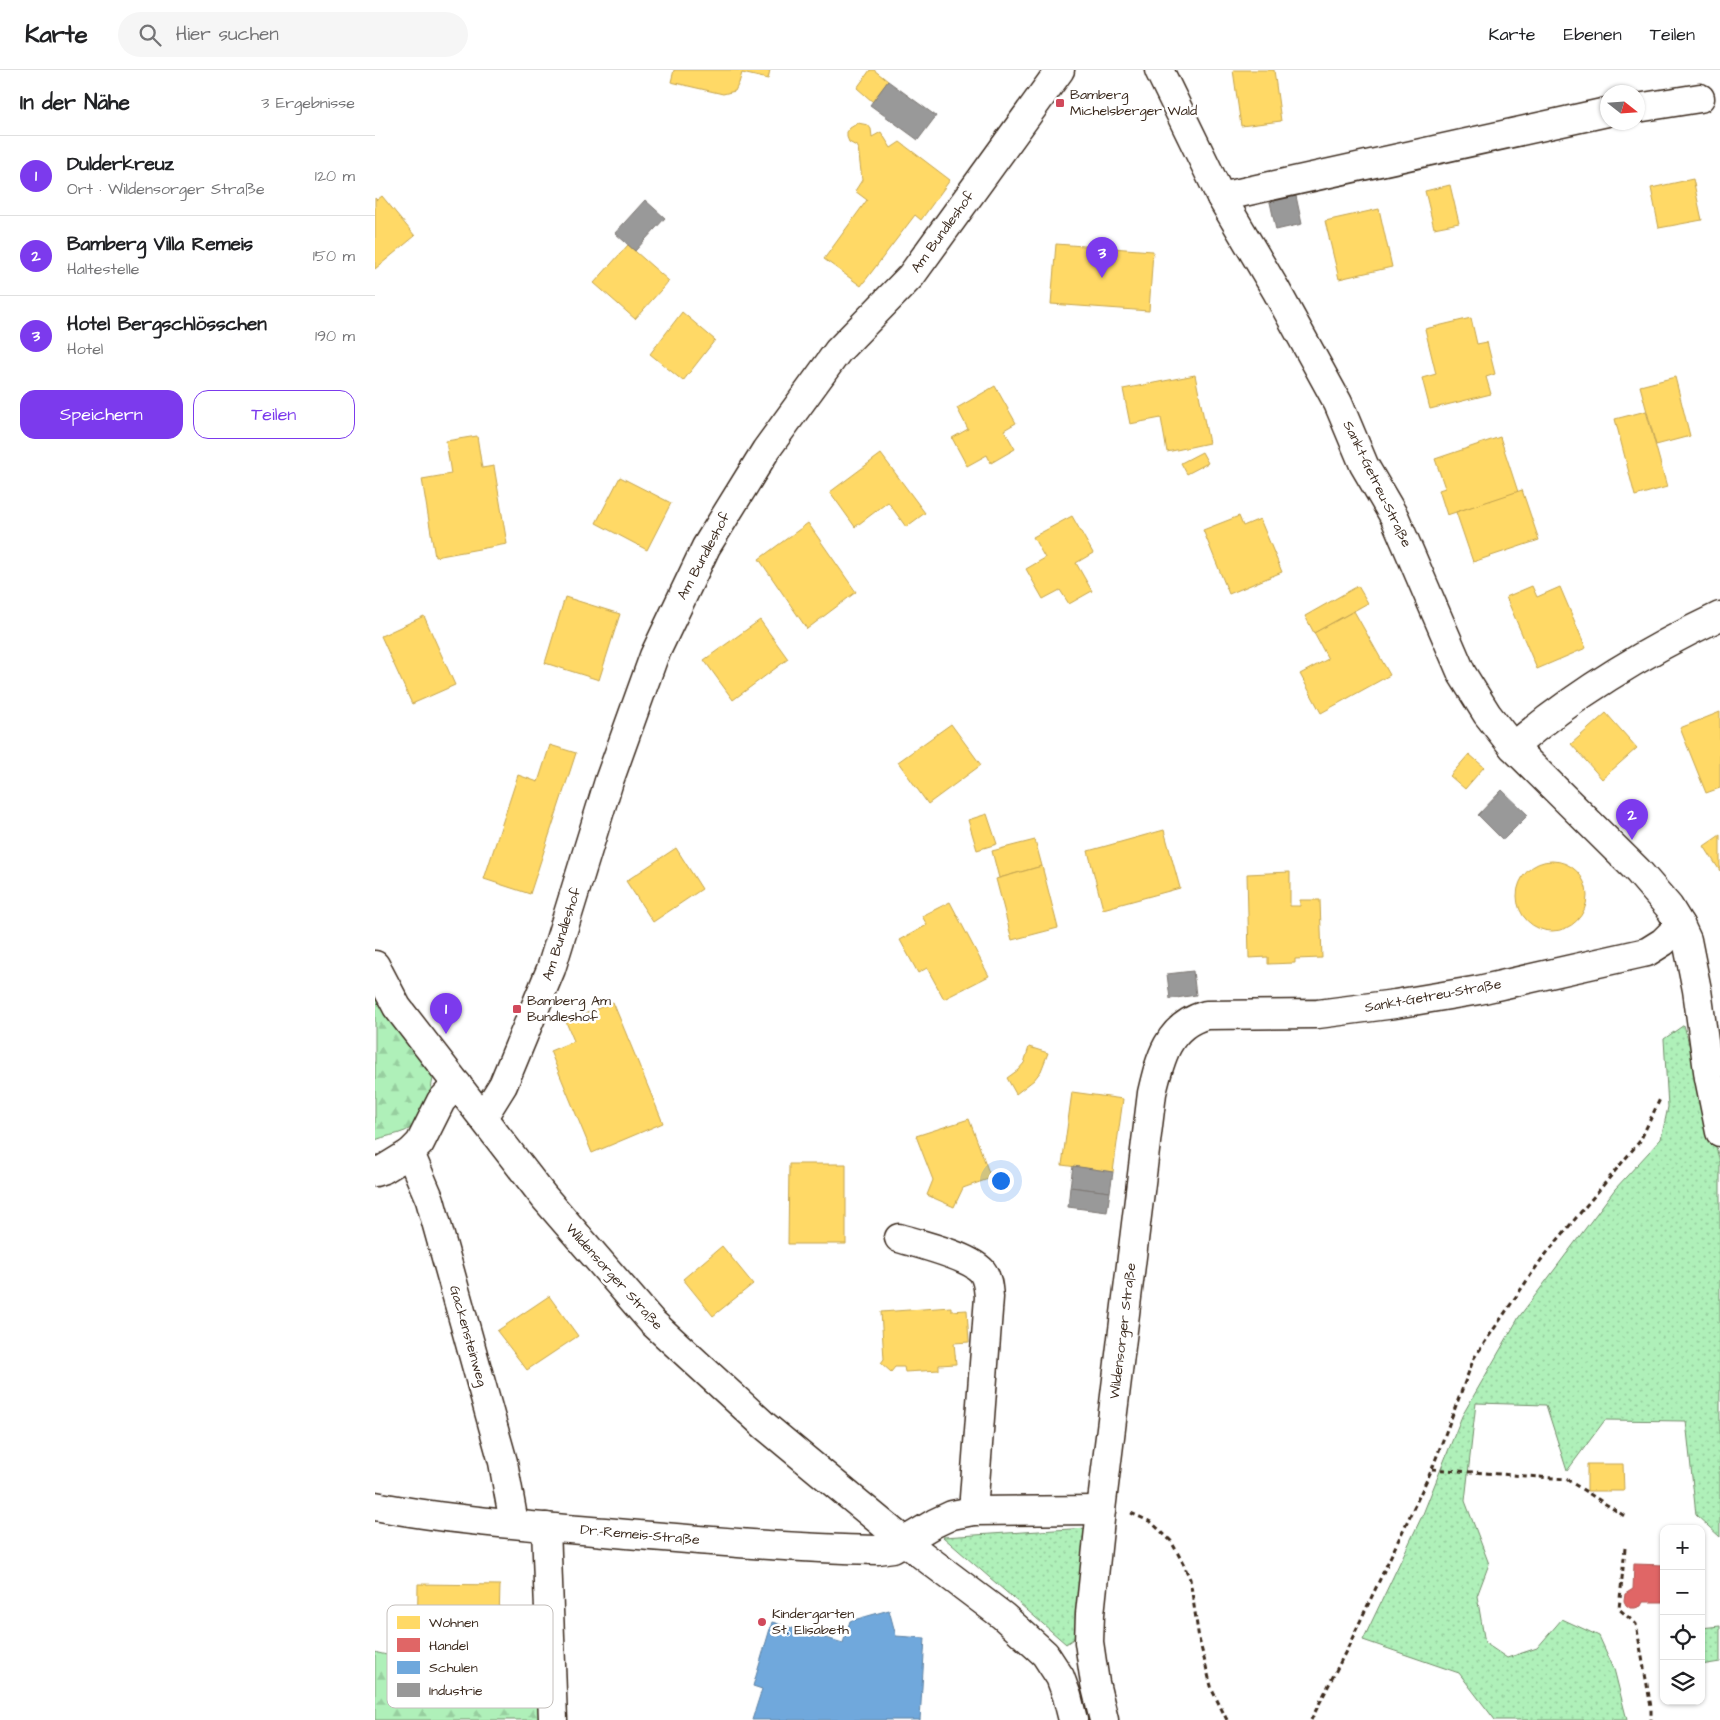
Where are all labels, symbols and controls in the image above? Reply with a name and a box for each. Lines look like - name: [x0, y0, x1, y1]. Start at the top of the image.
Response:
- search box: [118, 12, 468, 57]
- text: Karte: [25, 18, 88, 52]
- icon: search: [136, 21, 164, 49]
- text: Hier suchen: [176, 21, 279, 48]
- text: Karte: [1488, 22, 1536, 47]
- text: Ebenen: [1564, 22, 1622, 47]
- text: Teilen: [1650, 22, 1695, 47]
- place label: Bamberg Michelsberger Wald: [1070, 85, 1197, 121]
- north arrow: [1600, 85, 1645, 130]
- text: In der Nähe: [20, 88, 130, 117]
- text: 3 Ergebnisse: [261, 92, 355, 114]
- marker: Bamberg Michelsberger Wald: [1054, 97, 1066, 109]
- text: Dulderkreuz: [67, 151, 174, 178]
- text: 1: [35, 165, 37, 187]
- text: 120 m: [315, 165, 355, 187]
- text: Ort · Wildensorger Straße: [67, 178, 265, 200]
- street label: Am Bundleshof: [907, 186, 980, 277]
- text: Bamberg Villa Remeis: [67, 231, 253, 258]
- pin: 3: [1086, 237, 1118, 278]
- text: 2: [31, 245, 41, 267]
- text: 150 m: [313, 245, 355, 267]
- text: Haltestelle: [67, 258, 139, 280]
- text: Hotel Bergschlösschen: [67, 311, 267, 338]
- text: 3: [32, 325, 40, 347]
- text: 190 m: [315, 325, 355, 347]
- text: Hotel: [67, 338, 103, 360]
- button: Speichern: [20, 390, 183, 439]
- button: Teilen: [193, 390, 355, 439]
- street label: Sankt-Getreu-Straße: [1338, 417, 1417, 551]
- street label: Am Bundleshof: [672, 508, 736, 603]
- pin: 2: [1616, 799, 1648, 840]
- street label: Am Bundleshof: [538, 884, 587, 983]
- street label: Sankt-Getreu-Straße: [1363, 974, 1503, 1018]
- place label: Bamberg Am Bundleshof: [527, 991, 611, 1027]
- pin: 1: [430, 993, 462, 1034]
- marker: Bamberg Am Bundleshof: [511, 1003, 523, 1015]
- your location: [988, 1168, 1014, 1194]
- street label: Wildensorger Straße: [561, 1219, 668, 1335]
- street label: Wildensorger Straße: [1105, 1261, 1141, 1400]
- street label: Gackensteinweg: [444, 1283, 492, 1389]
- street label: Dr.-Remeis-Straße: [580, 1520, 701, 1550]
- map controls: [1660, 1525, 1705, 1705]
- button: +: [1660, 1525, 1705, 1570]
- button: −: [1660, 1570, 1705, 1615]
- place label: Kindergarten St. Elisabeth: [772, 1604, 854, 1640]
- legend: [387, 1605, 553, 1708]
- text: Wohnen: [429, 1613, 479, 1633]
- button: locate: [1660, 1615, 1705, 1660]
- marker: Kindergarten St. Elisabeth: [756, 1616, 768, 1628]
- text: Handel: [429, 1636, 469, 1656]
- text: Schulen: [429, 1658, 478, 1678]
- button: layers: [1660, 1660, 1705, 1705]
- text: Industrie: [429, 1681, 483, 1701]

